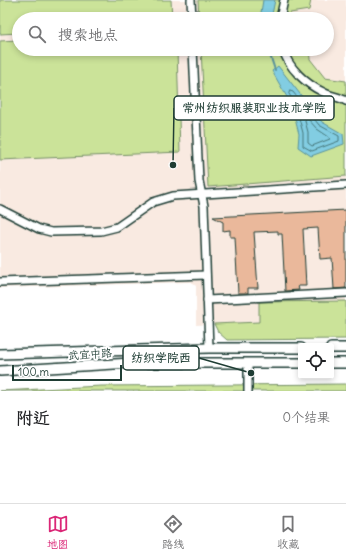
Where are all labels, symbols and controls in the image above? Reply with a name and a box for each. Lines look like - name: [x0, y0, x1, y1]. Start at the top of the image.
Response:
- search box: [12, 12, 334, 56]
- icon: search: [26, 23, 48, 45]
- text: 搜索地点: [58, 25, 118, 44]
- callout: 常州纺织服装职业技术学院: [174, 96, 334, 120]
- text: 常州纺织服装职业技术学院: [182, 100, 326, 115]
- map controls: [298, 343, 334, 379]
- button: locate: [298, 343, 334, 379]
- street label: 武宜中路: [68, 345, 112, 363]
- callout: 纺织学院西: [123, 346, 199, 370]
- text: 纺织学院西: [131, 350, 191, 365]
- scale bar: [12, 363, 122, 382]
- text: 100 m: [18, 365, 49, 379]
- text: 附近: [16, 407, 50, 429]
- text: 0个结果: [282, 409, 330, 426]
- tab: 地图: [47, 513, 69, 551]
- tab: 路线: [162, 513, 184, 551]
- tab: 收藏: [277, 513, 299, 551]

